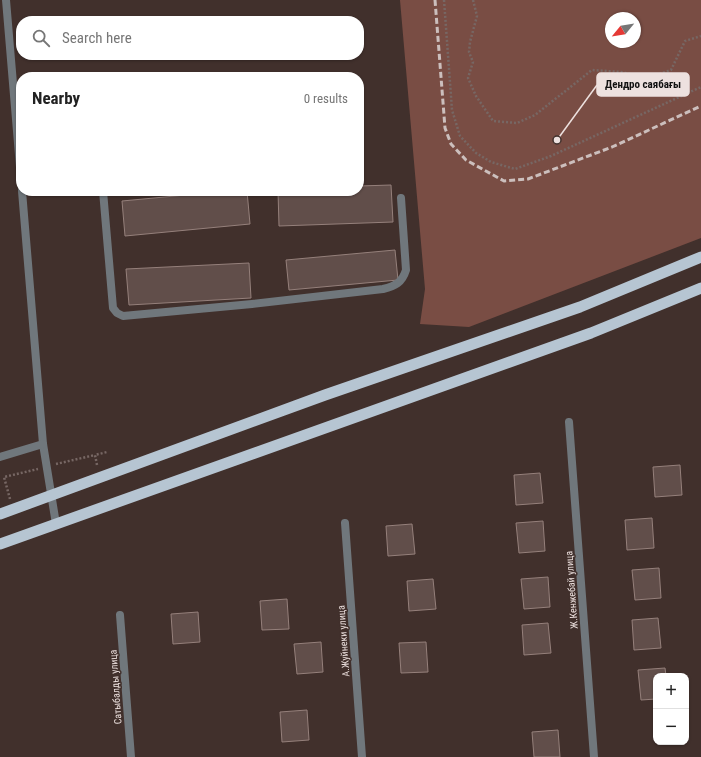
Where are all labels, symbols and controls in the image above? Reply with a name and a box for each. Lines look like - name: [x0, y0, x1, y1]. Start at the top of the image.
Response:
- north arrow: [605, 12, 641, 48]
- search box: [16, 16, 364, 60]
- icon: search: [30, 27, 52, 49]
- text: Search here: [62, 29, 132, 47]
- callout: Дендро саябағы: [597, 73, 689, 96]
- text: Дендро саябағы: [605, 78, 681, 91]
- text: Nearby: [32, 88, 80, 108]
- text: 0 results: [304, 91, 348, 106]
- street label: Ж.Кенжебай улица: [563, 550, 580, 629]
- street label: А.Жуйнеки улица: [336, 605, 351, 677]
- street label: Сатыбалды улица: [107, 649, 124, 725]
- map controls: [653, 673, 689, 745]
- button: +: [653, 673, 689, 709]
- button: −: [653, 709, 689, 745]

